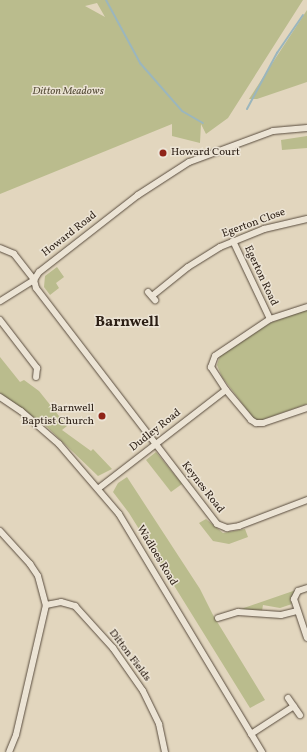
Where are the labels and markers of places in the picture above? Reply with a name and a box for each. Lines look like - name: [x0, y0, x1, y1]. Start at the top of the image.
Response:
- place label: Howard Court: [171, 146, 240, 160]
- marker: Howard Court: [158, 148, 168, 158]
- place label: Barnwell Baptist Church: [22, 403, 94, 429]
- marker: Barnwell Baptist Church: [97, 411, 107, 421]

